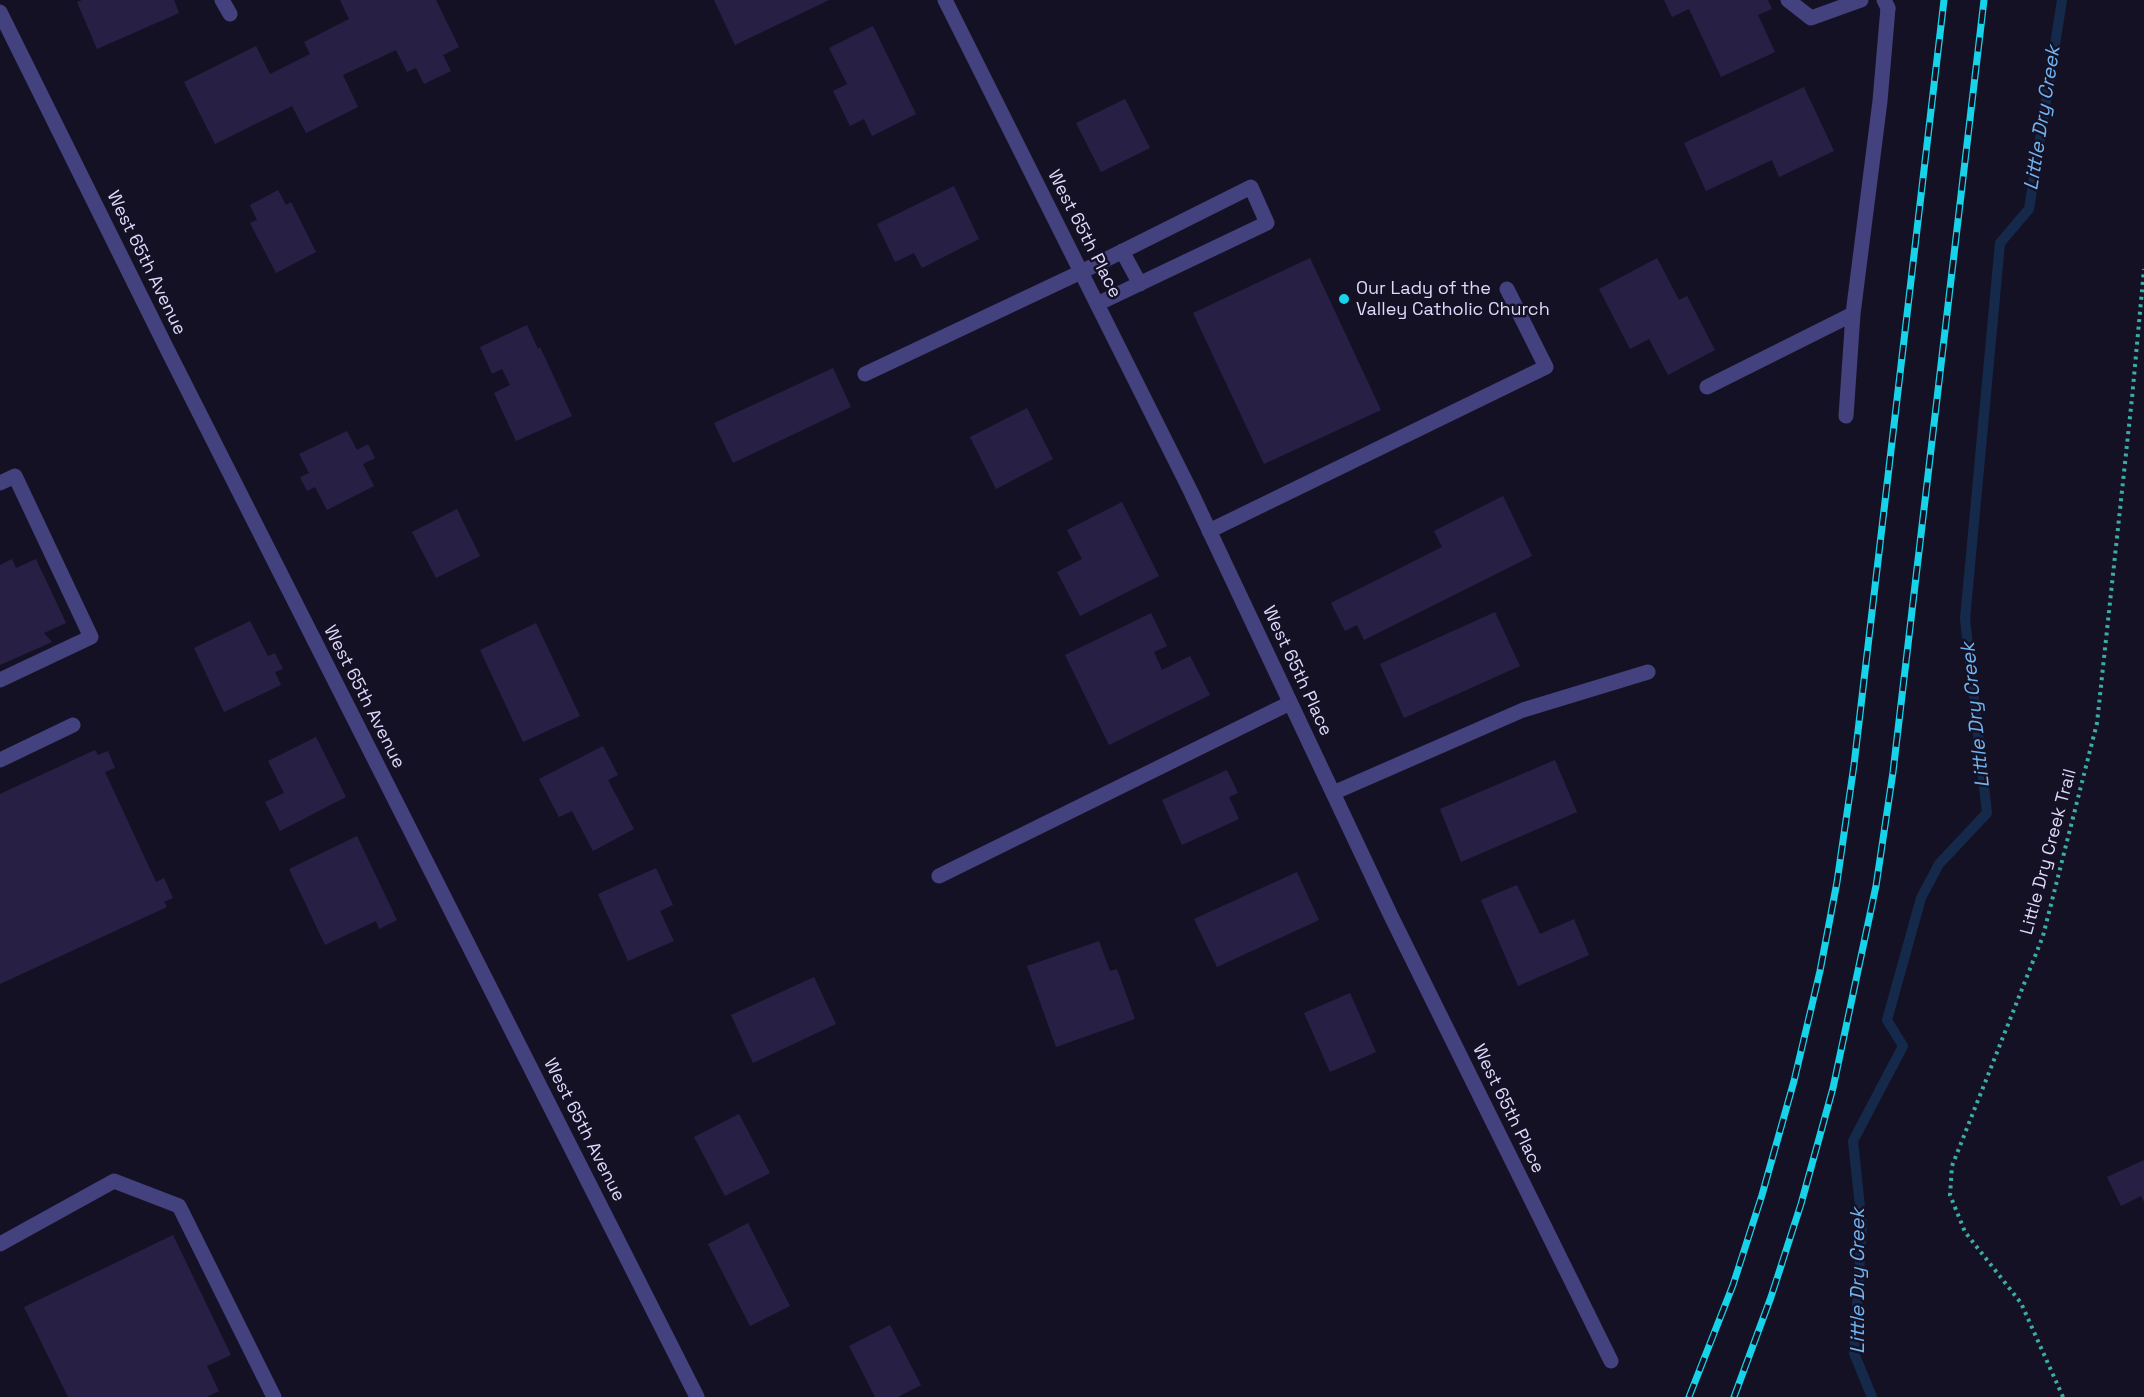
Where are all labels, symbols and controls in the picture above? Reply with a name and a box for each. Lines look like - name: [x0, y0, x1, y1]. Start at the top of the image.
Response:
- water label: Little Dry Creek: [2020, 44, 2066, 192]
- street label: West 65th Place: [1042, 166, 1126, 302]
- street label: West 65th Avenue: [102, 187, 190, 339]
- place label: Our Lady of the Valley Catholic Church: [1356, 278, 1550, 320]
- marker: Our Lady of the Valley Catholic Church: [1337, 292, 1351, 306]
- street label: West 65th Place: [1257, 603, 1337, 739]
- street label: West 65th Avenue: [319, 622, 409, 772]
- water label: Little Dry Creek: [1956, 641, 1996, 789]
- street label: Little Dry Creek Trail: [2016, 767, 2082, 937]
- street label: West 65th Place: [1467, 1041, 1549, 1177]
- street label: West 65th Avenue: [539, 1055, 629, 1205]
- water label: Little Dry Creek: [1847, 1208, 1871, 1354]

